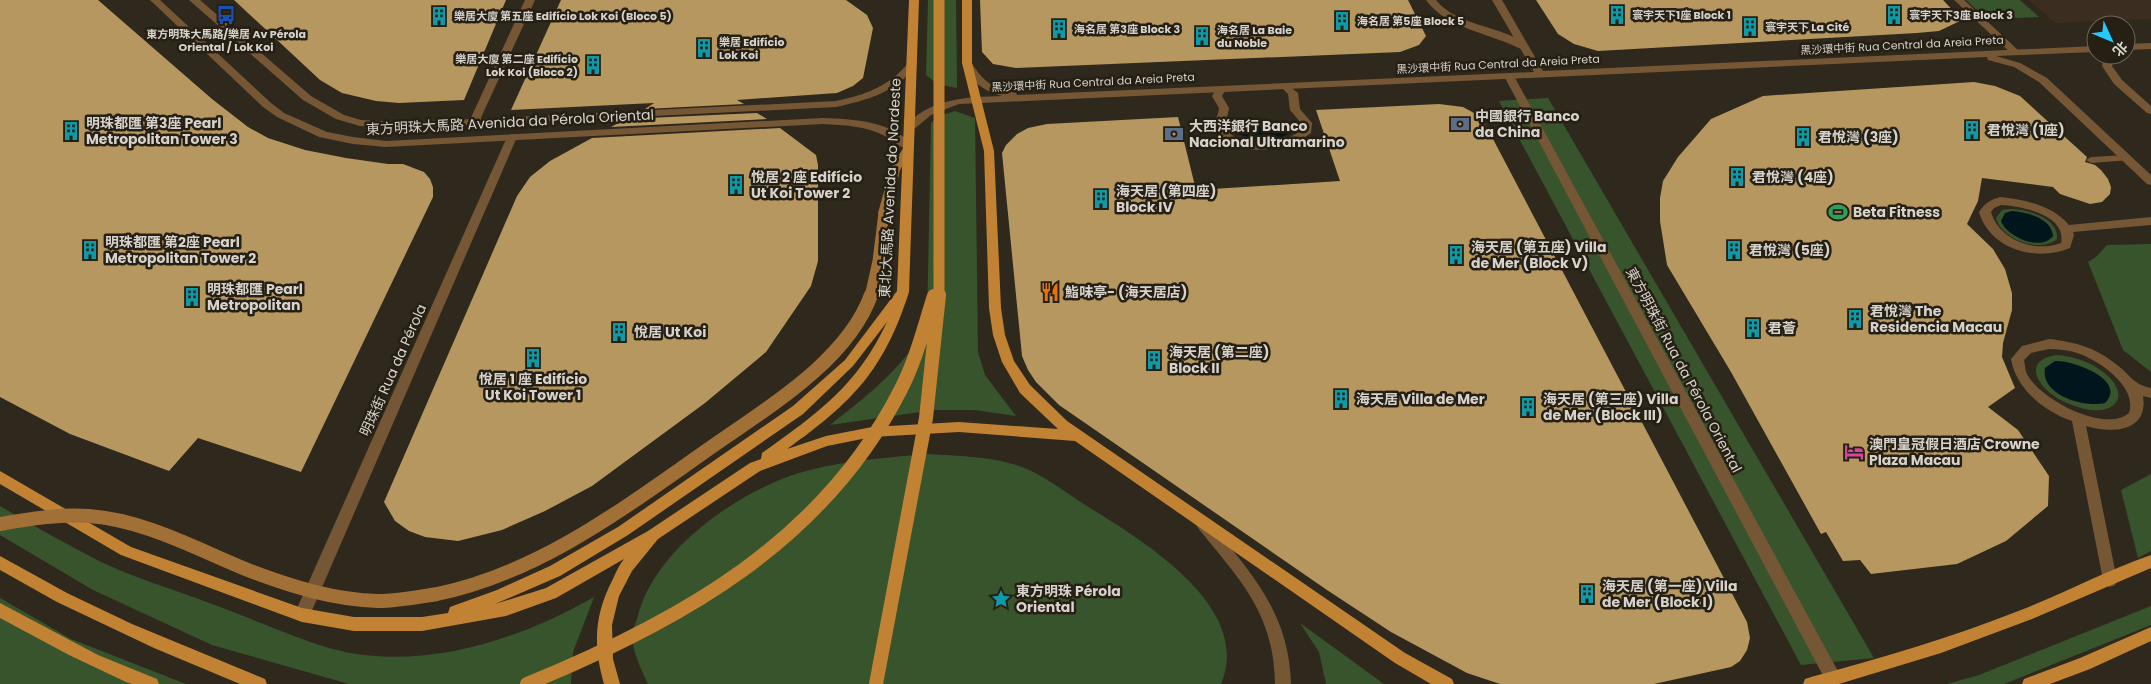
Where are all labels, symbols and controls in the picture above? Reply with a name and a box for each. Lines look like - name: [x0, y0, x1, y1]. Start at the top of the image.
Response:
- bus stop icon: 東方明珠大馬路/樂居 Av Pérola Oriental / Lok Koi: [215, 4, 237, 26]
- building icon: 寰宇天下1座 Block 1: [1606, 4, 1628, 26]
- building icon: 寰宇天下3座 Block 3: [1883, 4, 1905, 26]
- building icon: 樂居大廈 第五座 Edifício Lok Koi (Bloco 5): [428, 5, 450, 27]
- place label: 寰宇天下1座 Block 1: [1632, 7, 1731, 23]
- place label: 寰宇天下3座 Block 3: [1909, 7, 2013, 23]
- place label: 樂居大廈 第五座 Edifício Lok Koi (Bloco 5): [454, 8, 672, 24]
- building icon: 海名居 第5座 Block 5: [1331, 10, 1353, 32]
- place label: 海名居 第5座 Block 5: [1357, 13, 1464, 29]
- north arrow: [2086, 15, 2136, 65]
- building icon: 寰宇天下 La Cité: [1739, 16, 1761, 38]
- building icon: 海名居 第3座 Block 3: [1048, 18, 1070, 40]
- place label: 寰宇天下 La Cité: [1765, 19, 1849, 35]
- place label: 海名居 第3座 Block 3: [1074, 21, 1181, 37]
- place label: 海名居 La Baie du Noble: [1217, 22, 1292, 51]
- building icon: 海名居 La Baie du Noble: [1191, 25, 1213, 47]
- place label: 東方明珠大馬路/樂居 Av Pérola Oriental / Lok Koi: [146, 26, 306, 55]
- street label: 黑沙環中街 Rua Central da Areia Preta: [1800, 32, 2004, 58]
- place label: 樂居 Edifício Lok Koi: [719, 34, 784, 63]
- building icon: 樂居 Edifício Lok Koi: [693, 37, 715, 59]
- text: 北: [2108, 37, 2132, 61]
- place label: 樂居大廈 第二座 Edifício Lok Koi (Bloco 2): [455, 51, 578, 80]
- street label: 黑沙環中街 Rua Central da Areia Preta: [1396, 51, 1600, 77]
- building icon: 樂居大廈 第二座 Edifício Lok Koi (Bloco 2): [582, 54, 604, 76]
- street label: 黑沙環中街 Rua Central da Areia Preta: [991, 69, 1195, 95]
- street label: 東北大馬路 Avenida do Nordeste: [874, 77, 906, 298]
- street label: 東方明珠大馬路 Avenida da Pérola Oriental: [365, 104, 655, 140]
- place label: 中國銀行 Banco da China: [1475, 106, 1580, 142]
- place label: 明珠都匯 第3座 Pearl Metropolitan Tower 3: [86, 113, 238, 149]
- bank icon: 中國銀行 Banco da China: [1449, 113, 1471, 135]
- place label: 大西洋銀行 Banco Nacional Ultramarino: [1189, 116, 1345, 152]
- building icon: 君悅灣 (1座): [1961, 119, 1983, 141]
- building icon: 明珠都匯 第3座 Pearl Metropolitan Tower 3: [60, 120, 82, 142]
- place label: 君悅灣 (1座): [1987, 120, 2065, 140]
- bank icon: 大西洋銀行 Banco Nacional Ultramarino: [1163, 123, 1185, 145]
- building icon: 君悅灣 (3座): [1792, 126, 1814, 148]
- place label: 君悅灣 (3座): [1818, 127, 1899, 147]
- building icon: 君悅灣 (4座): [1726, 166, 1748, 188]
- place label: 悅居 2 座 Edifício Ut Koi Tower 2: [751, 167, 862, 203]
- place label: 君悅灣 (4座): [1752, 167, 1834, 187]
- building icon: 悅居 2 座 Edifício Ut Koi Tower 2: [725, 174, 747, 196]
- place label: 海天居 (第四座) Block IV: [1116, 181, 1216, 217]
- building icon: 海天居 (第四座) Block IV: [1090, 188, 1112, 210]
- sports icon: Beta Fitness: [1827, 201, 1849, 223]
- place label: Beta Fitness: [1853, 202, 1940, 222]
- place label: 明珠都匯 第2座 Pearl Metropolitan Tower 2: [105, 232, 256, 268]
- place label: 海天居 (第五座) Villa de Mer (Block V): [1471, 237, 1606, 273]
- building icon: 明珠都匯 第2座 Pearl Metropolitan Tower 2: [79, 239, 101, 261]
- building icon: 君悅灣 (5座): [1723, 239, 1745, 261]
- place label: 君悅灣 (5座): [1749, 240, 1830, 260]
- building icon: 海天居 (第五座) Villa de Mer (Block V): [1445, 244, 1467, 266]
- street label: 東方明珠街 Rua da Pérola Oriental: [1621, 264, 1747, 476]
- place label: 明珠都匯 Pearl Metropolitan: [207, 279, 303, 315]
- restaurant icon: 鮨味亭- (海天居店): [1039, 281, 1061, 303]
- place label: 鮨味亭- (海天居店): [1065, 282, 1187, 302]
- building icon: 明珠都匯 Pearl Metropolitan: [181, 286, 203, 308]
- street label: 明珠街 Rua da Pérola: [355, 301, 431, 439]
- place label: 君悅灣 The Residencia Macau: [1870, 301, 2002, 337]
- building icon: 君悅灣 The Residencia Macau: [1844, 308, 1866, 330]
- building icon: 君薈: [1742, 317, 1764, 339]
- place label: 君薈: [1768, 318, 1796, 338]
- building icon: 悅居 Ut Koi: [608, 321, 630, 343]
- place label: 悅居 Ut Koi: [634, 322, 706, 342]
- place label: 海天居 (第二座) Block II: [1169, 342, 1269, 378]
- building icon: 悅居 1 座 Edifício Ut Koi Tower 1: [522, 347, 544, 369]
- building icon: 海天居 (第二座) Block II: [1143, 349, 1165, 371]
- place label: 悅居 1 座 Edifício Ut Koi Tower 1: [479, 369, 587, 405]
- building icon: 海天居 Villa de Mer: [1330, 388, 1352, 410]
- place label: 海天居 Villa de Mer: [1356, 389, 1485, 409]
- place label: 海天居 (第三座) Villa de Mer (Block III): [1543, 389, 1678, 425]
- building icon: 海天居 (第三座) Villa de Mer (Block III): [1517, 396, 1539, 418]
- place label: 澳門皇冠假日酒店 Crowne Plaza Macau: [1869, 434, 2040, 470]
- hotel icon: 澳門皇冠假日酒店 Crowne Plaza Macau: [1843, 441, 1865, 463]
- place label: 海天居 (第一座) Villa de Mer (Block I): [1602, 576, 1737, 612]
- place label: 東方明珠 Pérola Oriental: [1016, 581, 1121, 617]
- building icon: 海天居 (第一座) Villa de Mer (Block I): [1576, 583, 1598, 605]
- place icon: 東方明珠 Pérola Oriental: [990, 588, 1012, 610]

